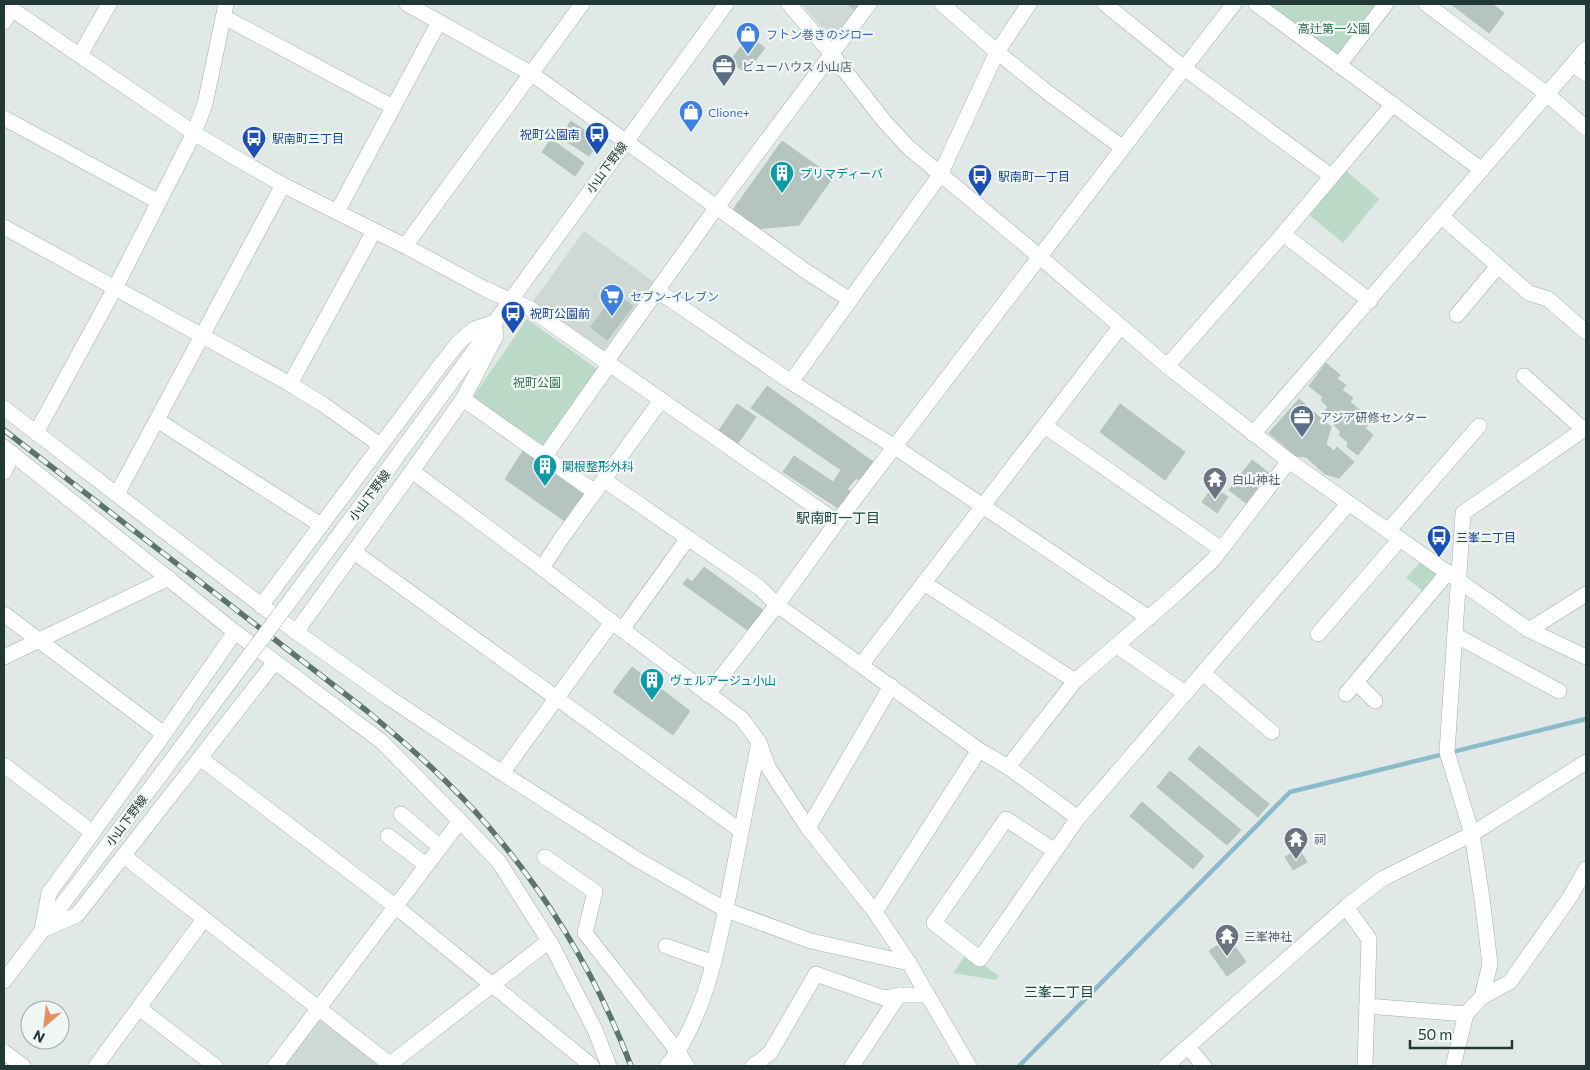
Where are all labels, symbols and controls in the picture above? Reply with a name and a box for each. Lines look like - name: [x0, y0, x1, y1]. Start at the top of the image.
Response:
- shop icon: フトン巻きのジロー: [735, 21, 761, 55]
- park label: 高辻第一公園: [1298, 21, 1370, 35]
- place label: フトン巻きのジロー: [766, 27, 874, 41]
- office icon: ビューハウス 小山店: [711, 53, 737, 87]
- place label: ビューハウス 小山店: [742, 59, 852, 73]
- shop icon: Clione+: [678, 99, 704, 133]
- place label: Clione+: [708, 105, 750, 119]
- bus stop icon: 祝町公園南: [584, 121, 610, 155]
- bus stop icon: 駅南町三丁目: [241, 125, 267, 159]
- place label: 祝町公園南: [520, 127, 580, 141]
- place label: 駅南町三丁目: [272, 131, 344, 145]
- street label: 小山下野線: [583, 139, 629, 195]
- building icon: プリマディーバ: [769, 160, 795, 194]
- bus stop icon: 駅南町一丁目: [967, 163, 993, 197]
- place label: プリマディーバ: [800, 166, 883, 180]
- place label: 駅南町一丁目: [998, 169, 1070, 183]
- supermarket icon: セブン-イレブン: [599, 283, 625, 317]
- place label: セブン-イレブン: [630, 289, 719, 303]
- bus stop icon: 祝町公園前: [500, 300, 526, 334]
- place label: 祝町公園前: [530, 306, 590, 320]
- park label: 祝町公園: [513, 375, 561, 389]
- office icon: アジア研修センター: [1289, 404, 1315, 438]
- place label: アジア研修センター: [1320, 410, 1428, 424]
- building icon: 関根整形外科: [532, 453, 558, 487]
- place label: 関根整形外科: [562, 459, 634, 473]
- temple icon: 白山神社: [1202, 466, 1228, 500]
- street label: 小山下野線: [345, 467, 393, 523]
- place label: 白山神社: [1232, 472, 1280, 486]
- district label: 駅南町一丁目: [796, 509, 880, 526]
- bus stop icon: 三峯二丁目: [1426, 524, 1452, 558]
- place label: 三峯二丁目: [1456, 530, 1516, 544]
- building icon: ヴェルアージュ小山: [639, 667, 665, 701]
- place label: ヴェルアージュ小山: [670, 673, 776, 687]
- street label: 小山下野線: [102, 792, 150, 848]
- temple icon: 祠: [1283, 826, 1309, 860]
- place label: 祠: [1314, 832, 1326, 846]
- temple icon: 三峯神社: [1214, 923, 1240, 957]
- place label: 三峯神社: [1244, 929, 1292, 943]
- district label: 三峯二丁目: [1024, 983, 1094, 1000]
- north arrow: [20, 1000, 70, 1050]
- scale bar: [1410, 1018, 1512, 1050]
- text: 50 m: [1418, 1025, 1452, 1043]
- text: N: [30, 1027, 47, 1047]

